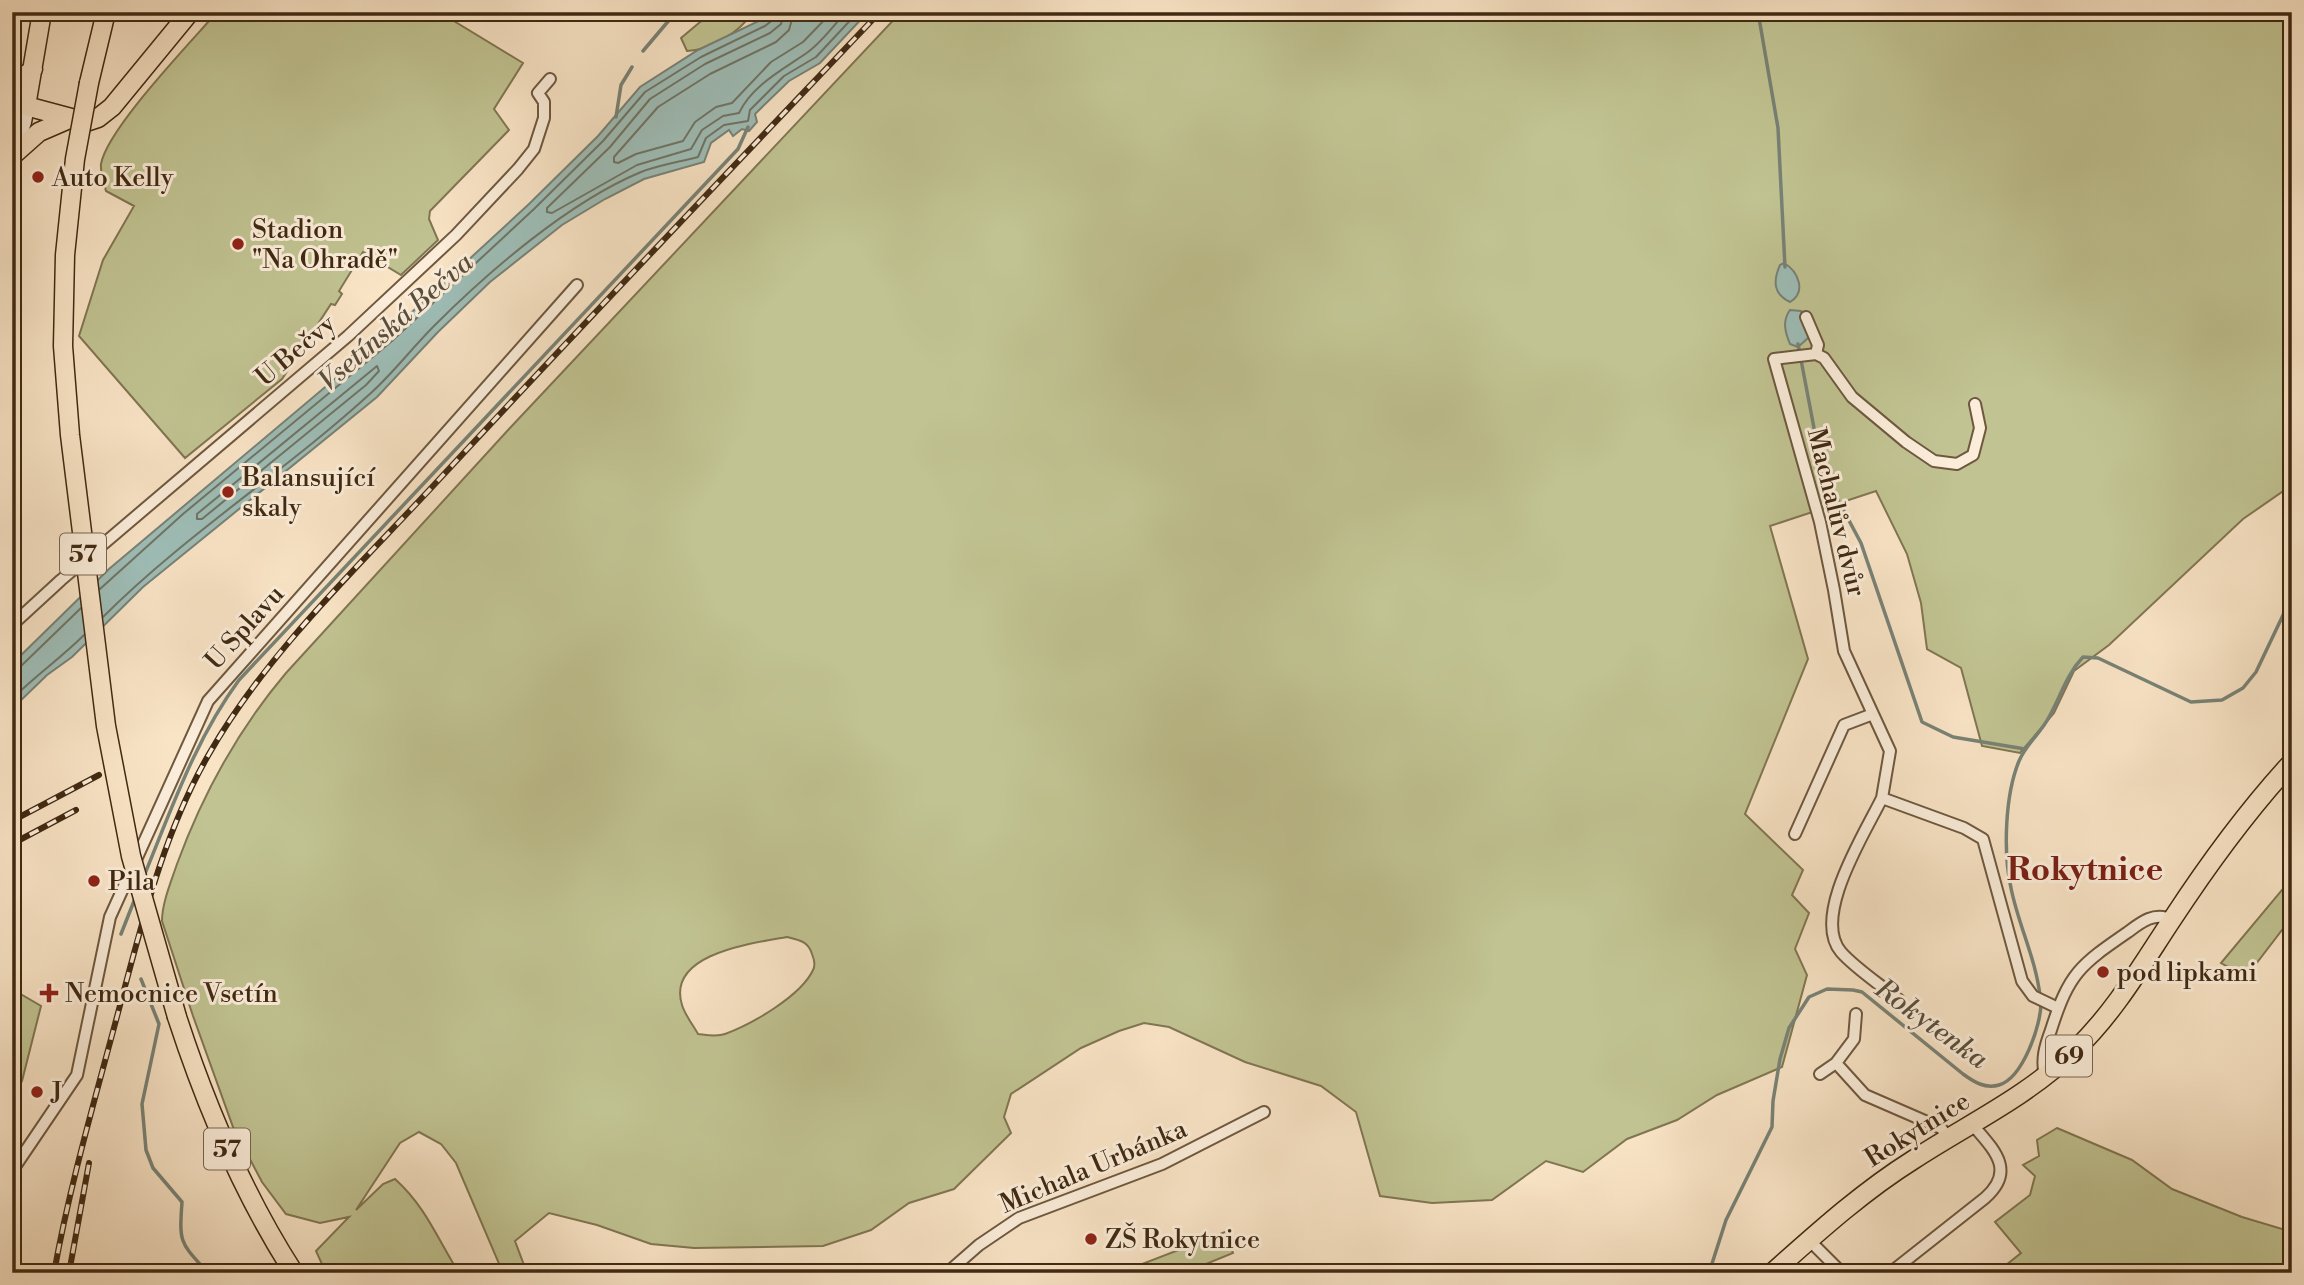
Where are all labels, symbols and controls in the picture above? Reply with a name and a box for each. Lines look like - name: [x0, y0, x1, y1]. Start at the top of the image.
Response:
- place label: Auto Kelly: [51, 162, 174, 194]
- marker: Auto Kelly: [30, 169, 46, 185]
- place label: Stadion "Na Ohradě": [252, 214, 398, 276]
- marker: Stadion "Na Ohradě": [230, 236, 246, 252]
- water label: Vsetínská Bečva: [311, 245, 481, 399]
- street label: U Bečvy: [249, 308, 342, 393]
- street label: Machalův dvůr: [1800, 425, 1872, 600]
- place label: Balansující skaly: [241, 462, 376, 524]
- marker: Balansující skaly: [220, 484, 236, 500]
- road number: 57: [60, 534, 106, 574]
- street label: U Splavu: [198, 579, 291, 677]
- district label: Rokytnice: [2007, 850, 2163, 891]
- place label: Pila: [108, 866, 156, 898]
- marker: Pila: [86, 873, 102, 889]
- place label: pod lipkami: [2117, 957, 2257, 989]
- marker: pod lipkami: [2095, 964, 2111, 980]
- water label: Rokytenka: [1867, 971, 1995, 1077]
- place label: Nemocnice Vsetín: [65, 978, 278, 1010]
- marker: Nemocnice Vsetín: [39, 983, 59, 1003]
- road number: 69: [2046, 1036, 2092, 1076]
- place label: J: [50, 1077, 63, 1109]
- marker: J: [29, 1084, 45, 1100]
- street label: Rokytnice: [1859, 1085, 1976, 1175]
- street label: Michala Urbánka: [995, 1113, 1192, 1221]
- road number: 57: [204, 1128, 250, 1170]
- place label: ZŠ Rokytnice: [1105, 1222, 1260, 1256]
- marker: ZŠ Rokytnice: [1083, 1231, 1099, 1247]

